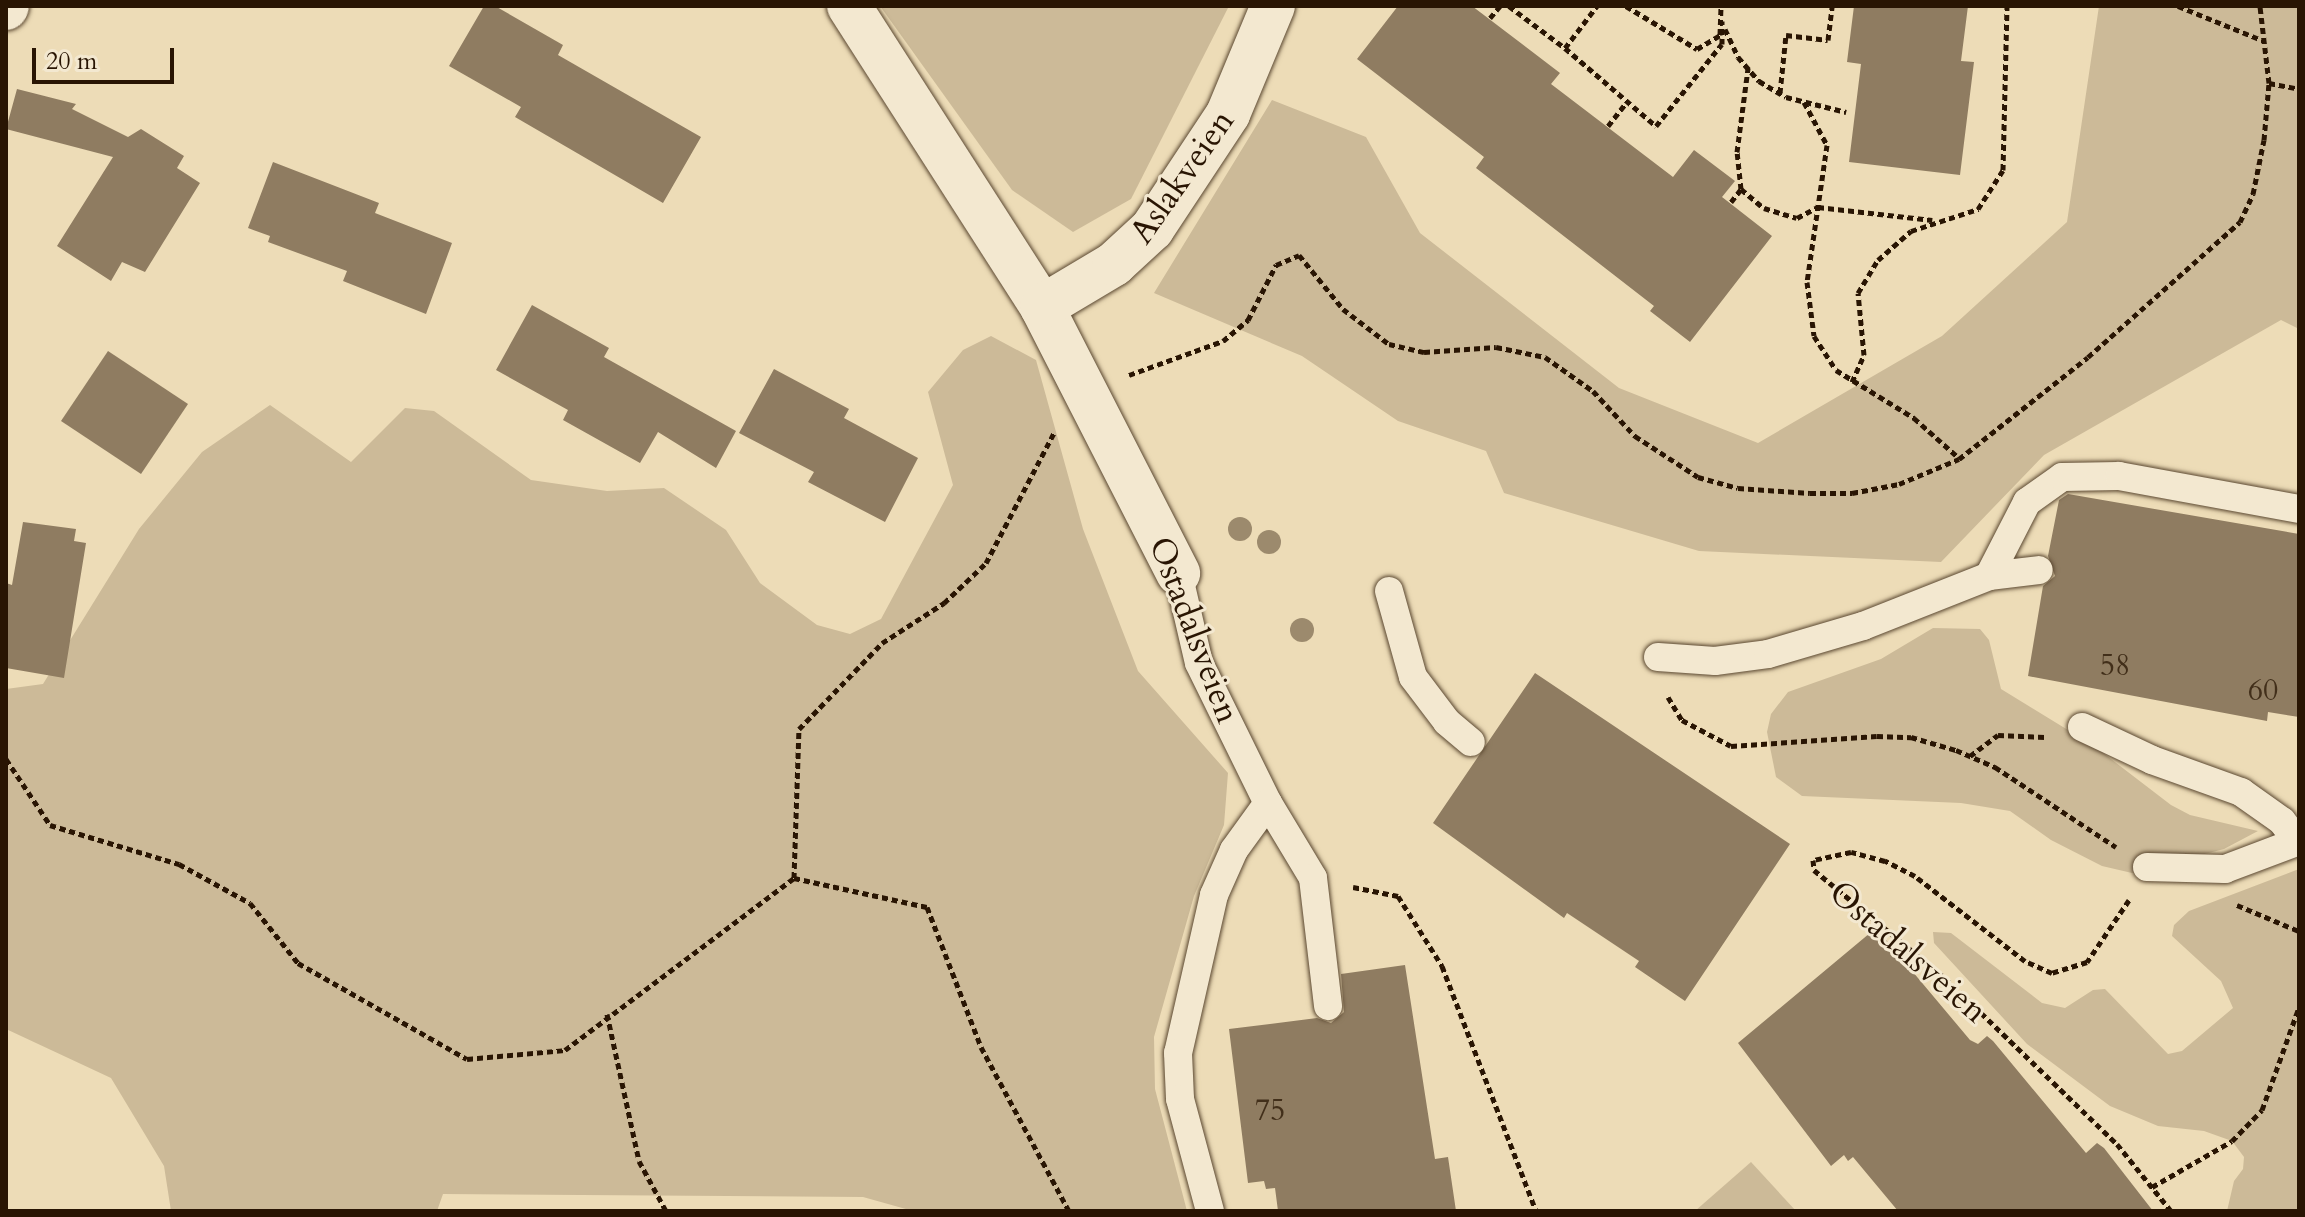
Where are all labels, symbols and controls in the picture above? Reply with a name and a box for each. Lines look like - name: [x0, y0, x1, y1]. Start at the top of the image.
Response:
- scale bar: [36, 32, 178, 82]
- text: 20 m: [46, 45, 97, 78]
- street label: Aslakveien: [1121, 102, 1243, 252]
- street label: Ostadalsveien: [1140, 531, 1248, 729]
- house number: 58: [2100, 648, 2130, 684]
- house number: 60: [2248, 673, 2278, 709]
- street label: Ostadalsveien: [1821, 872, 1995, 1032]
- house number: 75: [1255, 1093, 1285, 1129]

